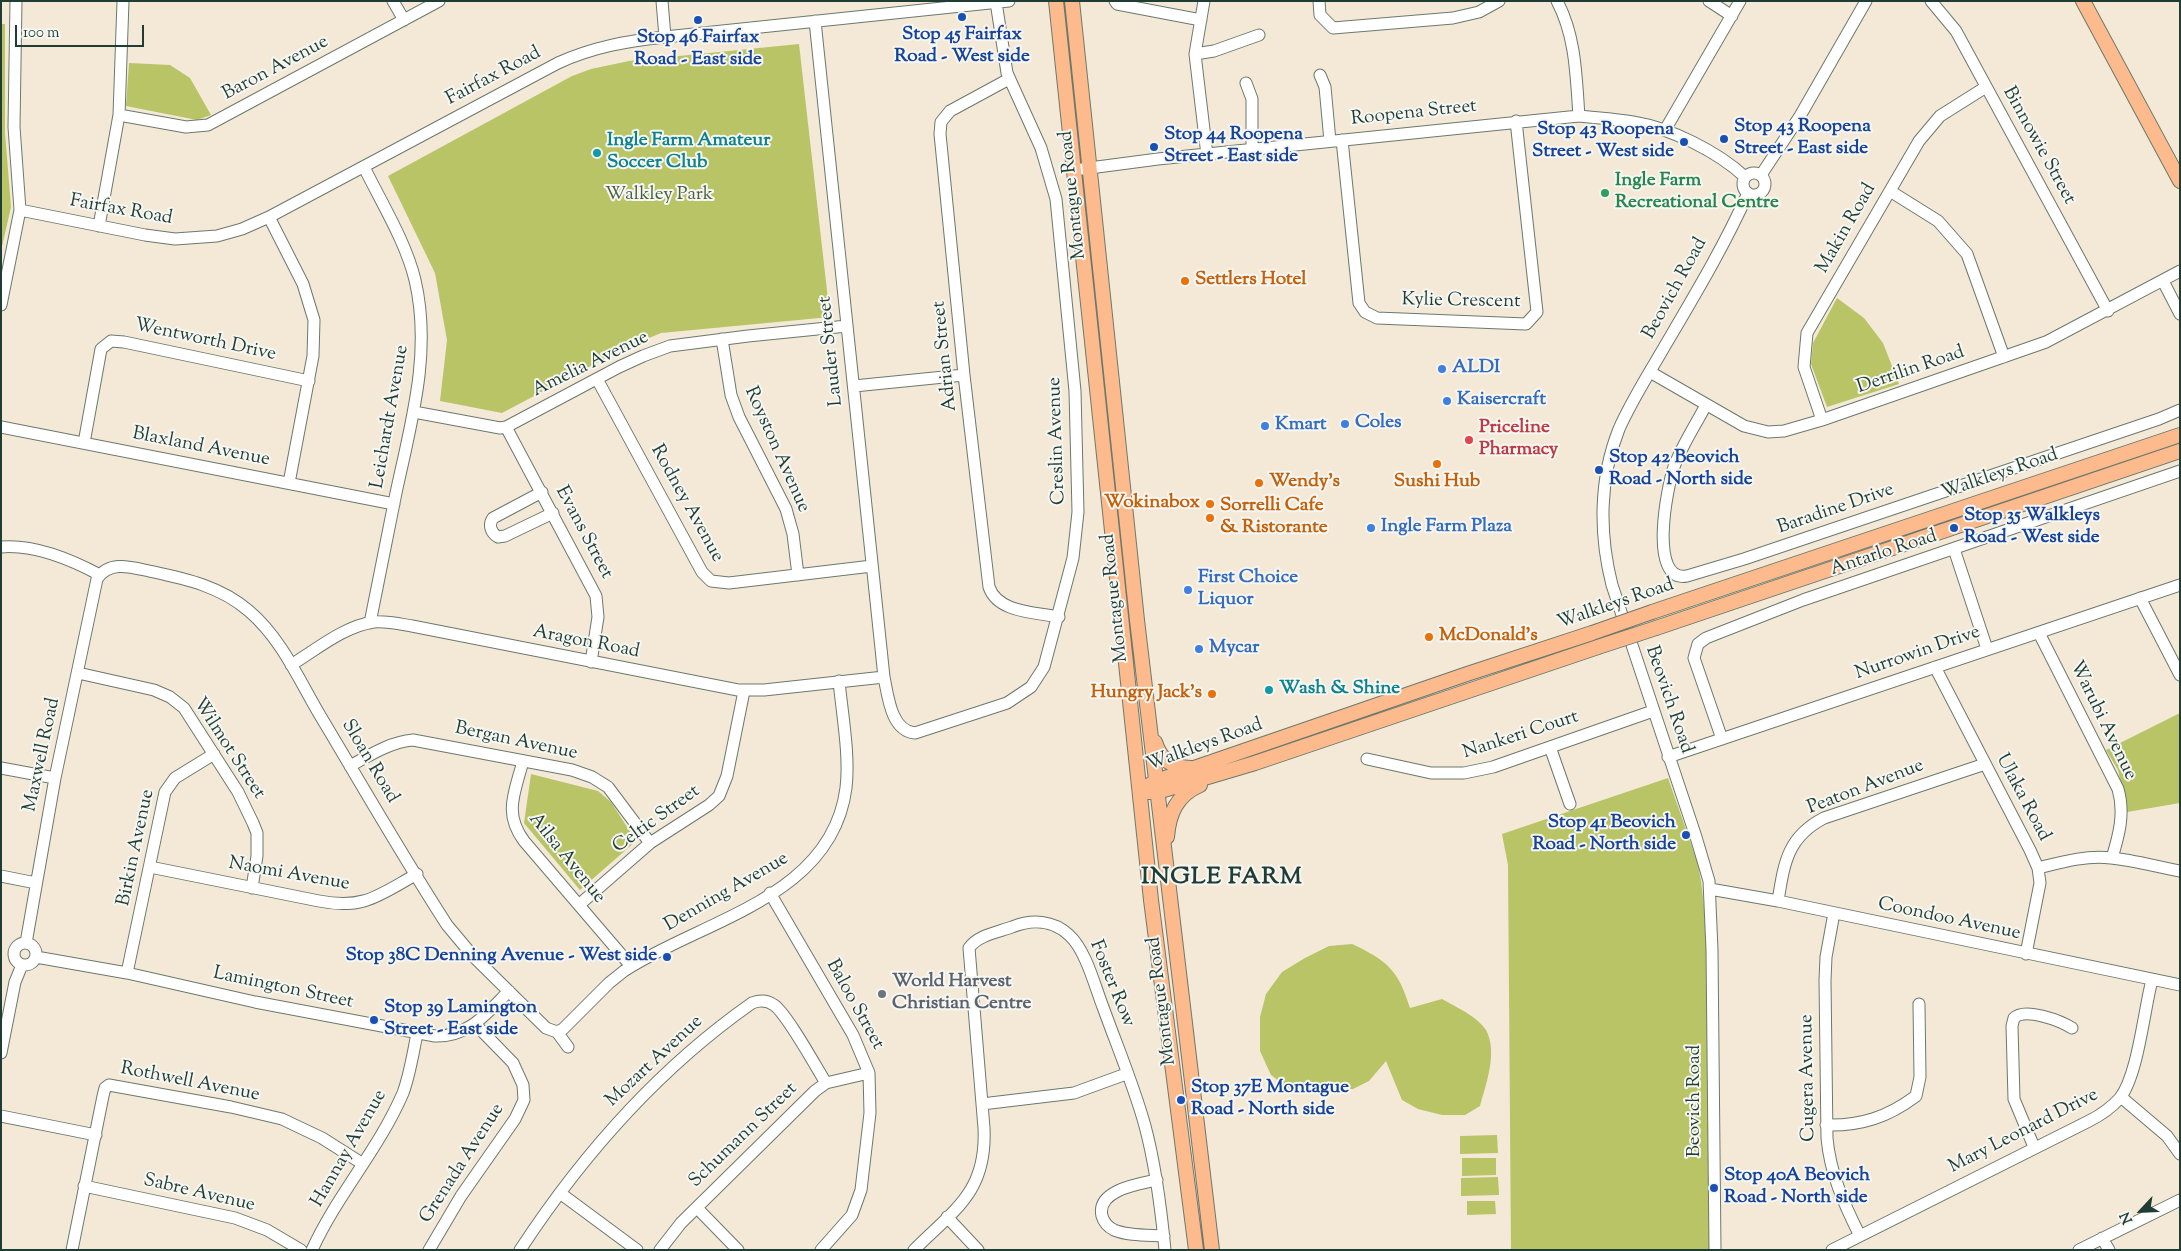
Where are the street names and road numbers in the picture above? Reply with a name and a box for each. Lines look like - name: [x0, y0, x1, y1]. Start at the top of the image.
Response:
- street label: Baron Avenue: [219, 32, 333, 106]
- street label: Fairfax Road: [443, 43, 545, 111]
- street label: Binnowie Street: [1996, 83, 2080, 209]
- street label: Roopena Street: [1350, 96, 1478, 132]
- street label: Montague Road: [1056, 129, 1092, 261]
- street label: Makin Road: [1812, 180, 1882, 278]
- street label: Fairfax Road: [68, 191, 174, 231]
- street label: Beovich Road: [1639, 234, 1713, 344]
- street label: Kylie Crescent: [1401, 290, 1521, 314]
- street label: Lauder Street: [815, 295, 849, 407]
- street label: Adrian Street: [929, 300, 963, 412]
- street label: Wentworth Drive: [132, 315, 278, 367]
- street label: Amelia Avenue: [529, 327, 653, 403]
- street label: Derrilin Road: [1854, 342, 1968, 400]
- street label: Leichardt Avenue: [367, 343, 415, 491]
- street label: Creslin Avenue: [1044, 377, 1072, 505]
- street label: Royston Avenue: [738, 383, 814, 517]
- street label: Blaxland Avenue: [130, 423, 272, 473]
- street label: Rodney Avenue: [644, 441, 728, 567]
- street label: Walkleys Road: [1939, 444, 2061, 506]
- street label: Baradine Drive: [1775, 479, 1897, 541]
- street label: Evans Street: [549, 483, 617, 583]
- street label: Antarlo Road: [1828, 526, 1940, 582]
- street label: Montague Road: [1098, 532, 1134, 664]
- street label: Walkleys Road: [1555, 574, 1677, 636]
- street label: Aragon Road: [531, 621, 641, 665]
- street label: Nurrowin Drive: [1852, 622, 1984, 686]
- street label: Beovich Road: [1639, 643, 1697, 757]
- street label: Warubi Avenue: [2063, 658, 2141, 784]
- street label: Wilmot Street: [187, 694, 269, 804]
- street label: Maxwell Road: [20, 696, 66, 814]
- street label: Nankeri Court: [1460, 707, 1582, 765]
- street label: Walkleys Road: [1144, 714, 1266, 778]
- street label: Sloan Road: [335, 716, 403, 808]
- street label: Bergan Avenue: [453, 718, 579, 766]
- street label: Ulaka Road: [1990, 751, 2054, 845]
- street label: Peaton Avenue: [1805, 755, 1927, 821]
- street label: Celtic Street: [609, 781, 705, 859]
- street label: Birkin Avenue: [113, 788, 161, 908]
- street label: Ailsa Avenue: [523, 809, 609, 909]
- street label: Denning Avenue: [661, 848, 793, 938]
- street label: Naomi Avenue: [227, 853, 351, 897]
- street label: Coondoo Avenue: [1875, 894, 2023, 946]
- street label: Montague Road: [1144, 935, 1182, 1067]
- street label: Foster Row: [1083, 937, 1139, 1031]
- street label: Baloo Street: [820, 956, 888, 1054]
- street label: Lamington Street: [211, 963, 355, 1015]
- street label: Mozart Avenue: [602, 1011, 708, 1113]
- street label: Cugera Avenue: [1796, 1014, 1822, 1142]
- street label: Beovich Road: [1685, 1045, 1707, 1157]
- street label: Rothwell Avenue: [118, 1058, 262, 1108]
- street label: Schumann Street: [685, 1079, 803, 1193]
- street label: Mary Leonard Drive: [1945, 1084, 2103, 1180]
- street label: Hannay Avenue: [307, 1086, 393, 1212]
- street label: Grenada Avenue: [416, 1100, 510, 1228]
- street label: Sabre Avenue: [141, 1170, 257, 1218]

